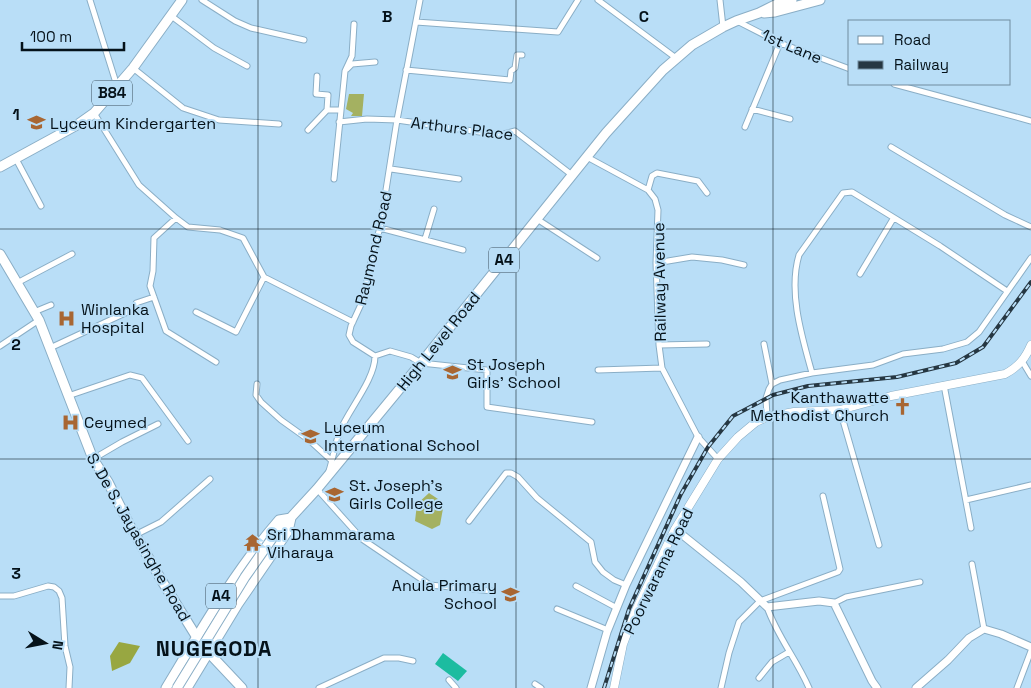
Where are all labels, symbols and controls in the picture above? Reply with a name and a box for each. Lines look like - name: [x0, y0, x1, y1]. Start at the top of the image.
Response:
- text: B: [382, 6, 392, 27]
- text: C: [639, 6, 649, 27]
- scale bar: [22, 20, 125, 52]
- legend: [848, 20, 1011, 85]
- street label: 1st Lane: [758, 24, 825, 69]
- text: 100 m: [30, 27, 72, 46]
- text: Road: [894, 30, 931, 49]
- text: Railway: [894, 55, 949, 74]
- road number: B84: [92, 80, 132, 106]
- text: 1: [12, 104, 20, 125]
- street label: Arthurs Place: [410, 112, 514, 145]
- school or university icon: Lyceum Kindergarten: [26, 113, 46, 133]
- place label: Lyceum Kindergarten: [50, 113, 216, 134]
- street label: Raymond Road: [350, 189, 397, 307]
- street label: Railway Avenue: [648, 222, 671, 342]
- road number: A4: [489, 248, 519, 272]
- street label: High Level Road: [392, 287, 485, 395]
- place label: Winlanka Hospital: [81, 299, 149, 338]
- hospital icon: Winlanka Hospital: [57, 308, 77, 328]
- text: 2: [11, 334, 21, 355]
- place label: St Joseph Girls' School: [467, 354, 561, 393]
- school or university icon: St Joseph Girls' School: [443, 363, 463, 383]
- place label: Kanthawatte Methodist Church: [750, 387, 889, 426]
- church icon: Kanthawatte Methodist Church: [893, 396, 913, 416]
- hospital icon: Ceymed: [60, 412, 80, 432]
- place label: Ceymed: [84, 412, 147, 433]
- place label: Lyceum International School: [324, 417, 480, 456]
- school or university icon: Lyceum International School: [300, 426, 320, 446]
- street label: S. De S. Jayasinghe Road: [82, 449, 195, 625]
- place label: St. Joseph's Girls College: [349, 475, 443, 514]
- school or university icon: St. Joseph's Girls College: [325, 484, 345, 504]
- street label: Poorwarama Road: [619, 504, 698, 638]
- place label: Sri Dhammarama Viharaya: [267, 524, 395, 563]
- temple icon: Sri Dhammarama Viharaya: [243, 533, 263, 553]
- text: 3: [11, 563, 21, 584]
- place label: Anula Primary School: [392, 575, 497, 614]
- road number: A4: [206, 584, 236, 608]
- school or university icon: Anula Primary School: [501, 584, 521, 604]
- north arrow: [20, 618, 70, 668]
- district label: NUGEGODA: [156, 635, 272, 662]
- text: N: [48, 639, 67, 651]

